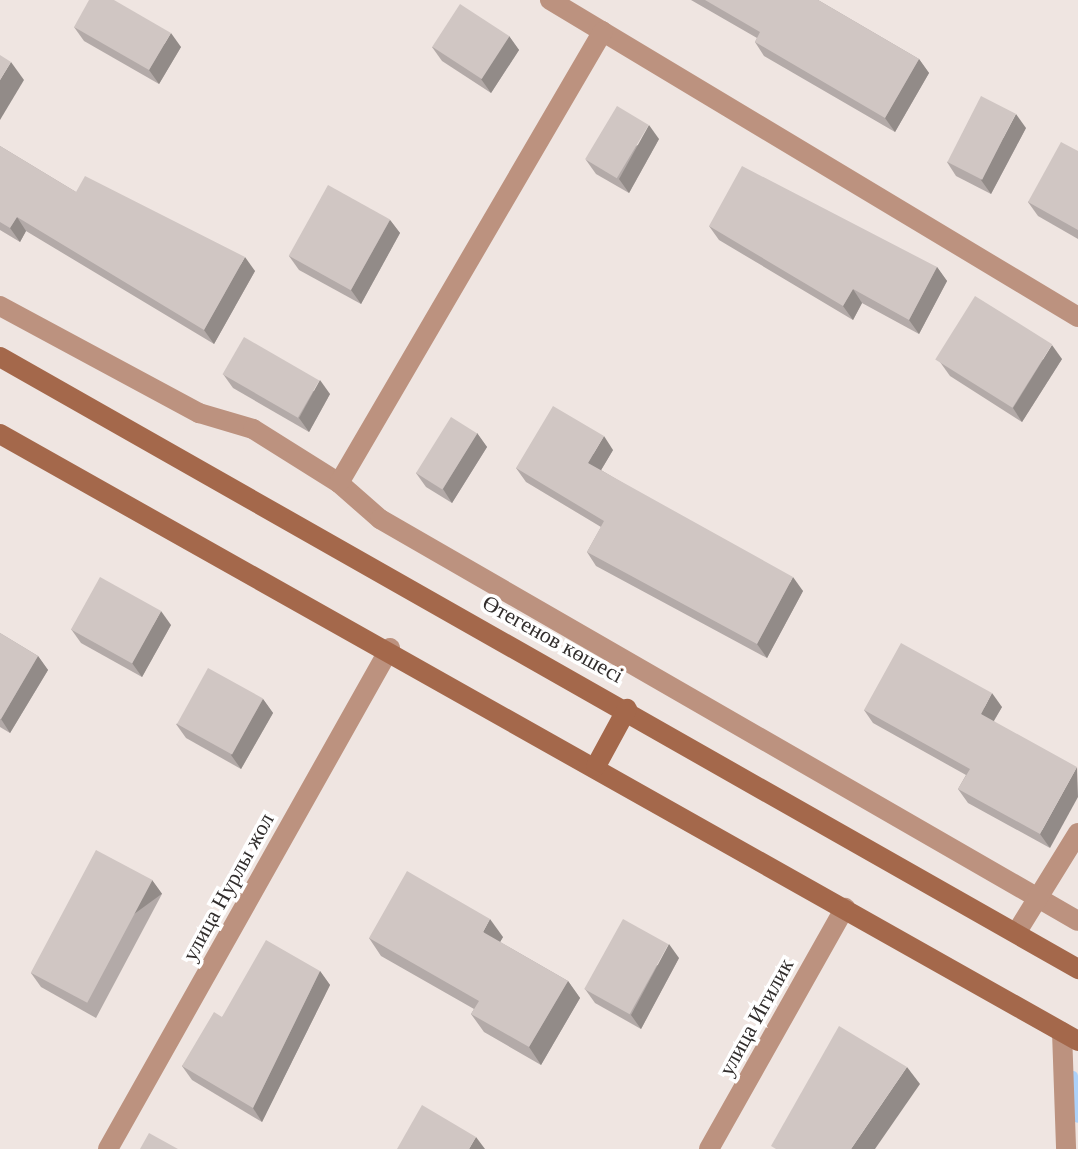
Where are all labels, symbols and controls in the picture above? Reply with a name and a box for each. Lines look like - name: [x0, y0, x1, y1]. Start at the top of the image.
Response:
- street label: Өтегенов көшесі: [478, 589, 628, 689]
- street label: улица Нурлы жол: [176, 808, 280, 966]
- street label: улица Игилик: [713, 954, 799, 1080]

